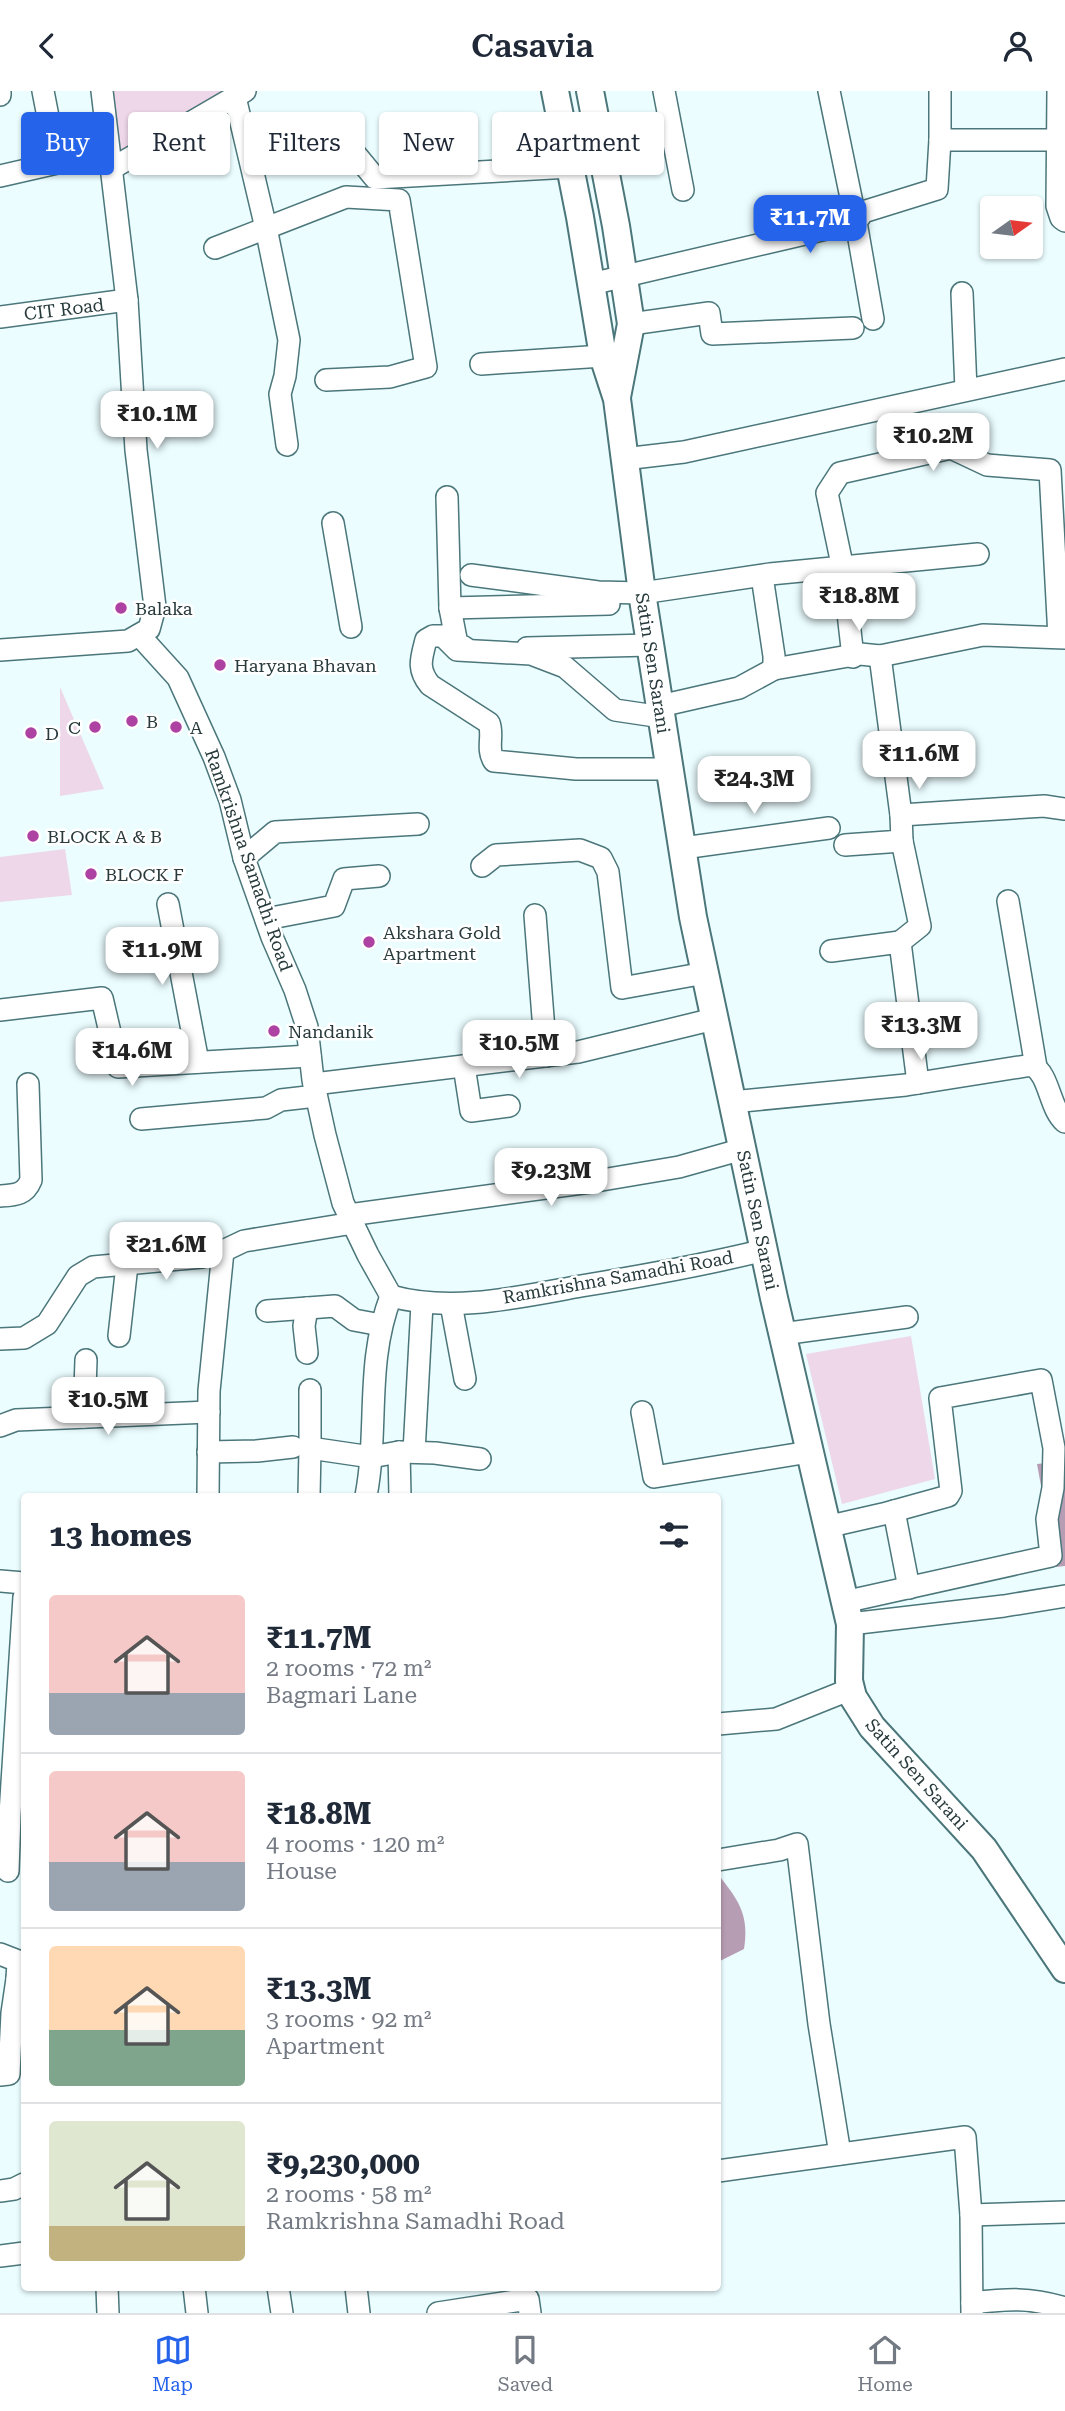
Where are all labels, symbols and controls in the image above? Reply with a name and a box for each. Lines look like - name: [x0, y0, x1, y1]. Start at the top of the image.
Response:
- icon: back: [28, 27, 66, 65]
- text: Casavia: [471, 27, 594, 65]
- icon: person: [999, 27, 1037, 65]
- chip: Buy: [21, 112, 114, 175]
- chip: Rent: [128, 112, 230, 175]
- chip: Filters: [244, 112, 365, 175]
- chip: New: [379, 112, 478, 175]
- chip: Apartment: [492, 112, 664, 175]
- pin: ₹11.7M: [753, 195, 867, 255]
- north arrow: [980, 196, 1043, 259]
- map controls: [980, 196, 1043, 259]
- text: ₹11.7M: [770, 204, 850, 231]
- street label: CIT Road: [23, 294, 106, 324]
- pin: ₹10.1M: [100, 391, 214, 451]
- text: ₹10.1M: [117, 400, 197, 427]
- pin: ₹10.2M: [876, 413, 990, 473]
- text: ₹10.2M: [893, 422, 973, 449]
- pin: ₹18.8M: [802, 573, 916, 633]
- text: ₹18.8M: [819, 582, 899, 609]
- street label: Satin Sen Sarani: [631, 591, 675, 735]
- place label: Balaka: [135, 598, 193, 619]
- marker: Balaka: [113, 600, 129, 616]
- place label: Haryana Bhavan: [234, 655, 377, 676]
- marker: Haryana Bhavan: [212, 657, 228, 673]
- place label: B: [146, 711, 158, 732]
- marker: B: [124, 713, 140, 729]
- place label: C: [68, 717, 81, 738]
- place label: A: [190, 717, 203, 738]
- marker: C: [87, 719, 103, 735]
- marker: A: [168, 719, 184, 735]
- place label: D: [45, 723, 59, 744]
- marker: D: [23, 725, 39, 741]
- pin: ₹11.6M: [862, 731, 976, 791]
- text: ₹11.6M: [879, 740, 959, 767]
- street label: Ramkrishna Samadhi Road: [201, 746, 297, 974]
- pin: ₹24.3M: [697, 757, 811, 816]
- text: ₹24.3M: [714, 765, 794, 792]
- place label: BLOCK A & B: [47, 826, 162, 847]
- marker: BLOCK A & B: [25, 828, 41, 844]
- place label: BLOCK F: [105, 864, 184, 885]
- marker: BLOCK F: [83, 866, 99, 882]
- place label: Akshara Gold Apartment: [383, 922, 502, 964]
- pin: ₹11.9M: [105, 927, 219, 987]
- marker: Akshara Gold Apartment: [361, 934, 377, 950]
- text: ₹11.9M: [122, 936, 202, 963]
- pin: ₹13.3M: [864, 1003, 978, 1062]
- text: ₹13.3M: [881, 1011, 961, 1038]
- place label: Nandanik: [288, 1021, 374, 1042]
- pin: ₹10.5M: [462, 1021, 576, 1080]
- marker: Nandanik: [266, 1023, 282, 1039]
- pin: ₹14.6M: [75, 1028, 189, 1088]
- text: ₹10.5M: [479, 1029, 559, 1056]
- text: ₹14.6M: [92, 1037, 172, 1064]
- street label: Satin Sen Sarani: [733, 1148, 783, 1292]
- pin: ₹9.23M: [494, 1149, 608, 1208]
- text: ₹9.23M: [511, 1157, 591, 1184]
- pin: ₹21.6M: [109, 1223, 223, 1282]
- text: ₹21.6M: [126, 1231, 206, 1258]
- street label: Ramkrishna Samadhi Road: [501, 1246, 735, 1308]
- pin: ₹10.5M: [51, 1377, 165, 1437]
- text: ₹10.5M: [68, 1386, 148, 1413]
- icon: filters: [655, 1516, 693, 1554]
- text: 13 homes: [49, 1518, 192, 1553]
- text: ₹11.7M: [266, 1620, 372, 1655]
- icon: home: [105, 1623, 189, 1707]
- text: 2 rooms · 72 m²: [266, 1655, 432, 1682]
- text: Bagmari Lane: [266, 1682, 417, 1709]
- street label: Satin Sen Sarani: [862, 1714, 973, 1834]
- text: ₹18.8M: [266, 1796, 372, 1831]
- icon: home: [105, 1799, 189, 1883]
- text: 4 rooms · 120 m²: [266, 1831, 444, 1858]
- text: House: [266, 1858, 337, 1885]
- text: ₹13.3M: [266, 1971, 372, 2006]
- icon: home: [105, 1974, 189, 2058]
- text: 3 rooms · 92 m²: [266, 2006, 432, 2033]
- text: Apartment: [266, 2033, 385, 2060]
- text: ₹9,230,000: [266, 2146, 420, 2181]
- icon: home: [105, 2149, 189, 2233]
- text: 2 rooms · 58 m²: [266, 2181, 432, 2208]
- text: Ramkrishna Samadhi Road: [266, 2208, 565, 2235]
- tab: Map: [152, 2331, 193, 2396]
- tab: Saved: [498, 2331, 553, 2396]
- tab: Home: [858, 2331, 913, 2396]

